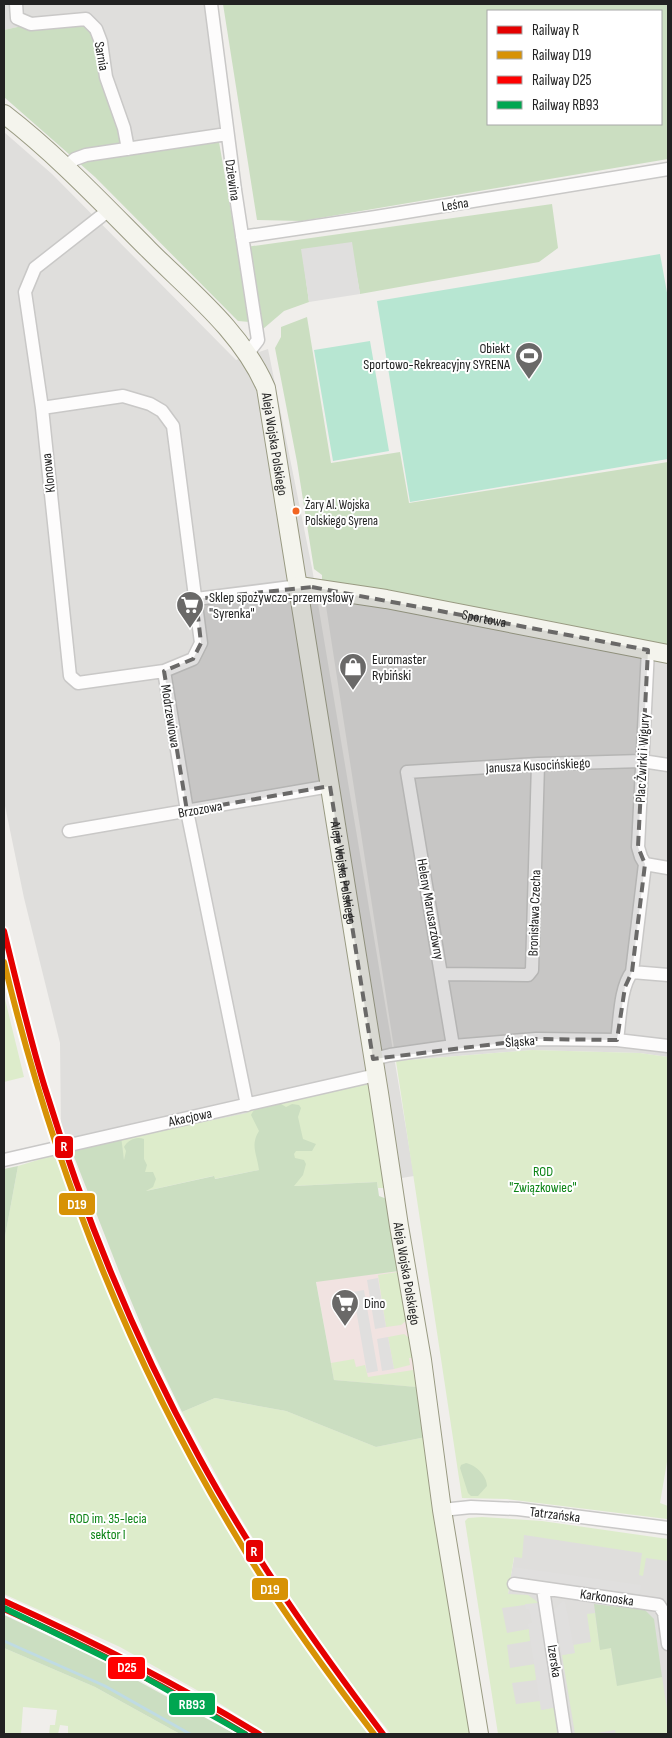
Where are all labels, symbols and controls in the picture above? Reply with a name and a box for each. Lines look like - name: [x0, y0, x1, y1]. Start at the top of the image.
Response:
- legend: [487, 10, 662, 125]
- text: Railway R: [532, 21, 579, 40]
- street label: Sarnia: [91, 40, 112, 72]
- text: Railway D19: [532, 46, 591, 65]
- text: Railway D25: [532, 71, 592, 90]
- text: Railway RB93: [532, 96, 599, 115]
- street label: Dziewina: [221, 158, 244, 202]
- street label: Leśna: [440, 194, 470, 215]
- place label: Obiekt Sportowo-Rekreacyjny SYRENA: [363, 340, 511, 373]
- sports icon: Obiekt Sportowo-Rekreacyjny SYRENA: [514, 341, 544, 380]
- street label: Aleja Wojska Polskiego: [258, 390, 291, 497]
- street label: Klonowa: [38, 452, 59, 494]
- place label: Żary Al. Wojska Polskiego Syrena: [305, 496, 378, 529]
- marker: Żary Al. Wojska Polskiego Syrena: [291, 506, 301, 516]
- place label: Sklep spożywczo-przemysłowy "Syrenka": [209, 589, 355, 622]
- supermarket icon: Sklep spożywczo-przemysłowy "Syrenka": [175, 590, 205, 629]
- street label: Sportowa: [460, 606, 508, 631]
- place label: Euromaster Rybiński: [372, 651, 426, 684]
- shop icon: Euromaster Rybiński: [338, 652, 368, 691]
- street label: Modrzewiowa: [157, 683, 184, 749]
- street label: Plac Żwirki i Wigury: [632, 712, 653, 803]
- street label: Janusza Kusocińskiego: [484, 754, 591, 777]
- street label: Brzozowa: [177, 797, 223, 822]
- street label: Aleja Wojska Polskiego: [326, 819, 360, 926]
- street label: Heleny Marusarzówny: [413, 857, 448, 962]
- street label: Bronisława Czecha: [524, 869, 545, 957]
- street label: Śląska: [505, 1032, 535, 1051]
- street label: Akacjowa: [166, 1105, 213, 1131]
- line badge: R: [54, 1135, 74, 1159]
- text: R: [61, 1138, 68, 1155]
- park label: ROD "Związkowiec": [509, 1163, 577, 1196]
- line badge: D19: [58, 1192, 96, 1216]
- text: D19: [67, 1196, 87, 1213]
- street label: Aleja Wojska Polskiego: [389, 1220, 424, 1327]
- supermarket icon: Dino: [330, 1288, 360, 1327]
- place label: Dino: [364, 1295, 385, 1312]
- street label: Tatrzańska: [529, 1503, 581, 1526]
- park label: ROD im. 35-lecia sektor I: [69, 1510, 147, 1543]
- line badge: R: [245, 1539, 264, 1563]
- text: R: [251, 1543, 258, 1560]
- line badge: D19: [251, 1577, 289, 1601]
- text: D19: [260, 1581, 280, 1598]
- street label: Karkonoska: [579, 1585, 635, 1610]
- street label: Izerska: [544, 1644, 565, 1679]
- line badge: D25: [107, 1656, 146, 1680]
- text: D25: [117, 1659, 137, 1676]
- line badge: RB93: [168, 1692, 216, 1716]
- text: RB93: [179, 1696, 205, 1713]

